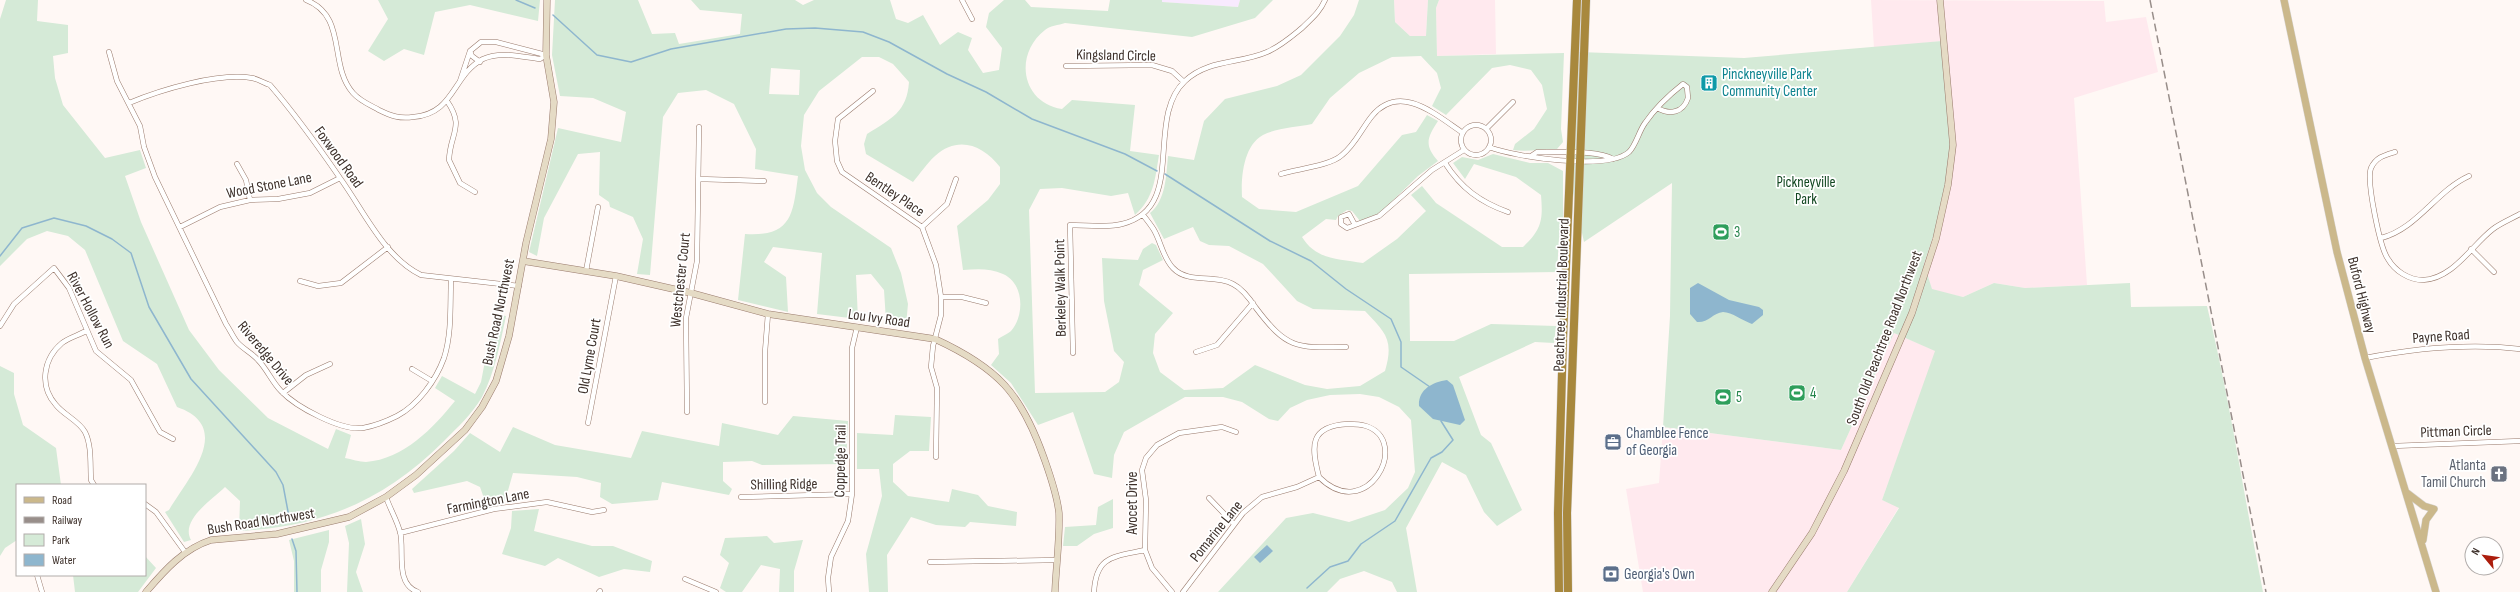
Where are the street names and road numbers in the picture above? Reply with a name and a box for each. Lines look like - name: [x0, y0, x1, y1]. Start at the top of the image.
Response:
- street label: Kingsland Circle: [1076, 45, 1156, 66]
- street label: Foxwood Road: [310, 123, 367, 192]
- street label: Wood Stone Lane: [225, 168, 313, 203]
- street label: Bentley Place: [861, 168, 928, 221]
- street label: Peachtree Industrial Boulevard: [1549, 218, 1574, 372]
- street label: Westchester Court: [666, 231, 695, 328]
- street label: Berkeley Walk Point: [1050, 238, 1071, 337]
- street label: South Old Peachtree Road Northwest: [1842, 248, 1927, 428]
- street label: Buford Highway: [2343, 255, 2380, 336]
- street label: Bush Road Northwest: [478, 257, 519, 367]
- street label: River Hollow Run: [62, 269, 119, 352]
- street label: Lou Ivy Road: [847, 305, 911, 332]
- street label: Old Lyme Court: [573, 316, 606, 395]
- street label: Riveredge Drive: [233, 317, 298, 389]
- street label: Payne Road: [2412, 325, 2470, 348]
- street label: Pittman Circle: [2420, 421, 2492, 442]
- street label: Coppedge Trail: [830, 424, 851, 498]
- street label: Avocet Drive: [1123, 471, 1142, 536]
- street label: Shilling Ridge: [750, 474, 818, 495]
- street label: Farmington Lane: [445, 484, 531, 519]
- street label: Pomarine Lane: [1186, 497, 1247, 566]
- street label: Bush Road Northwest: [206, 504, 316, 539]

